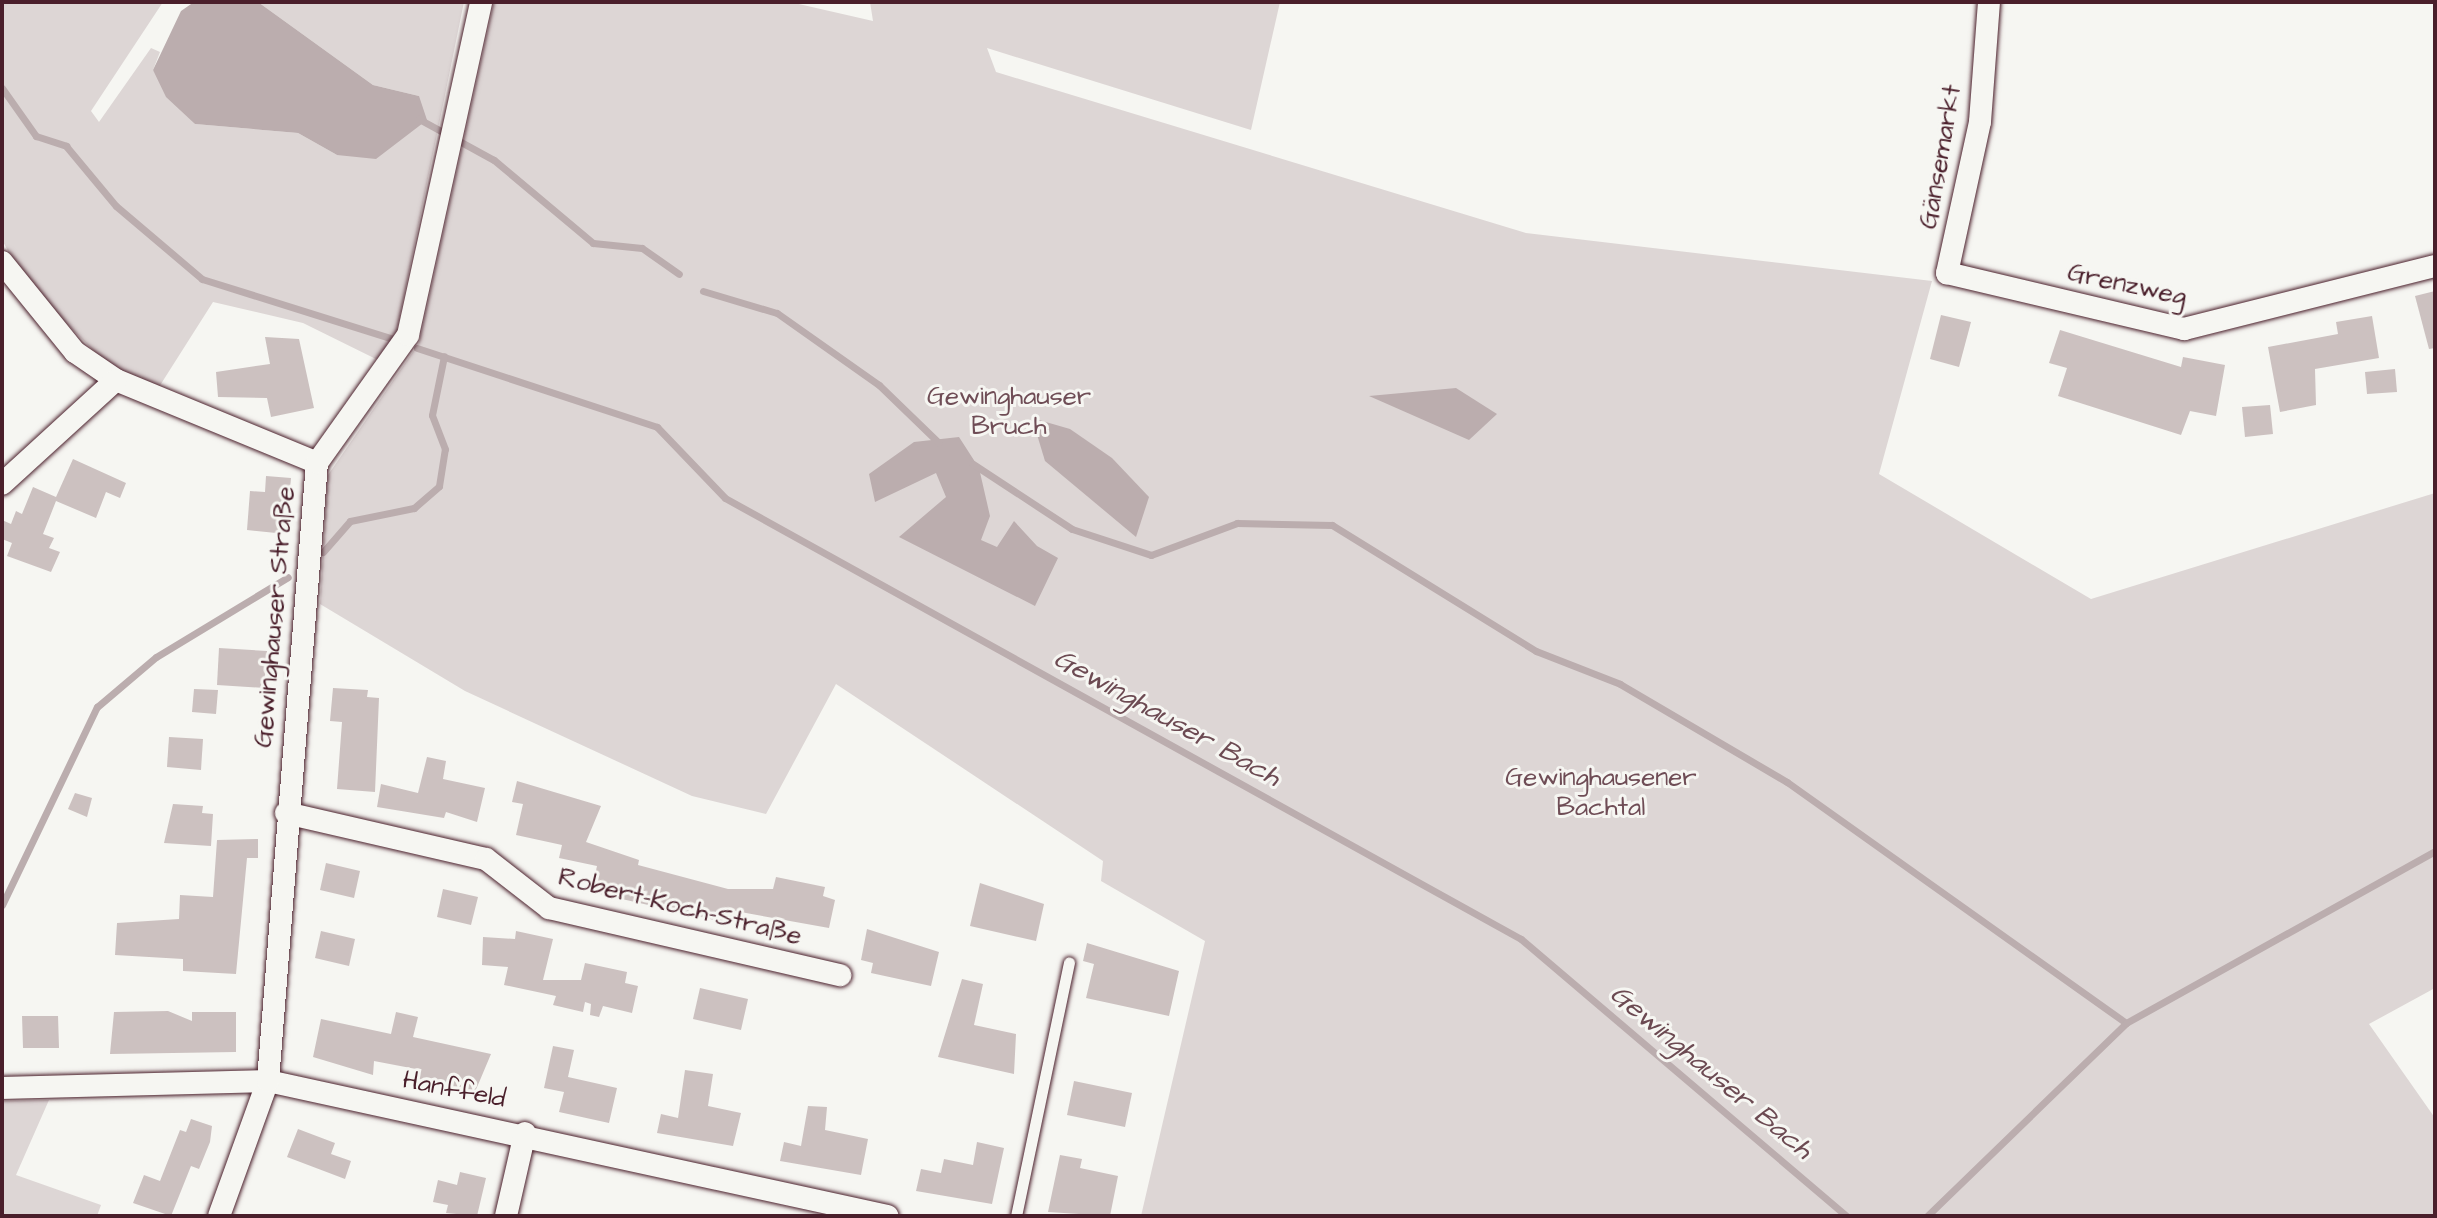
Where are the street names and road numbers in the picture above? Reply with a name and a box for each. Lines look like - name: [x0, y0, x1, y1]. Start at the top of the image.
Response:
- street label: Gänsemarkt: [1913, 83, 1969, 231]
- street label: Grenzweg: [2065, 257, 2189, 313]
- street label: Gewinghauser Straße: [248, 485, 302, 749]
- street label: Robert-Koch-Straße: [555, 862, 805, 952]
- street label: Hanffeld: [400, 1065, 508, 1115]

